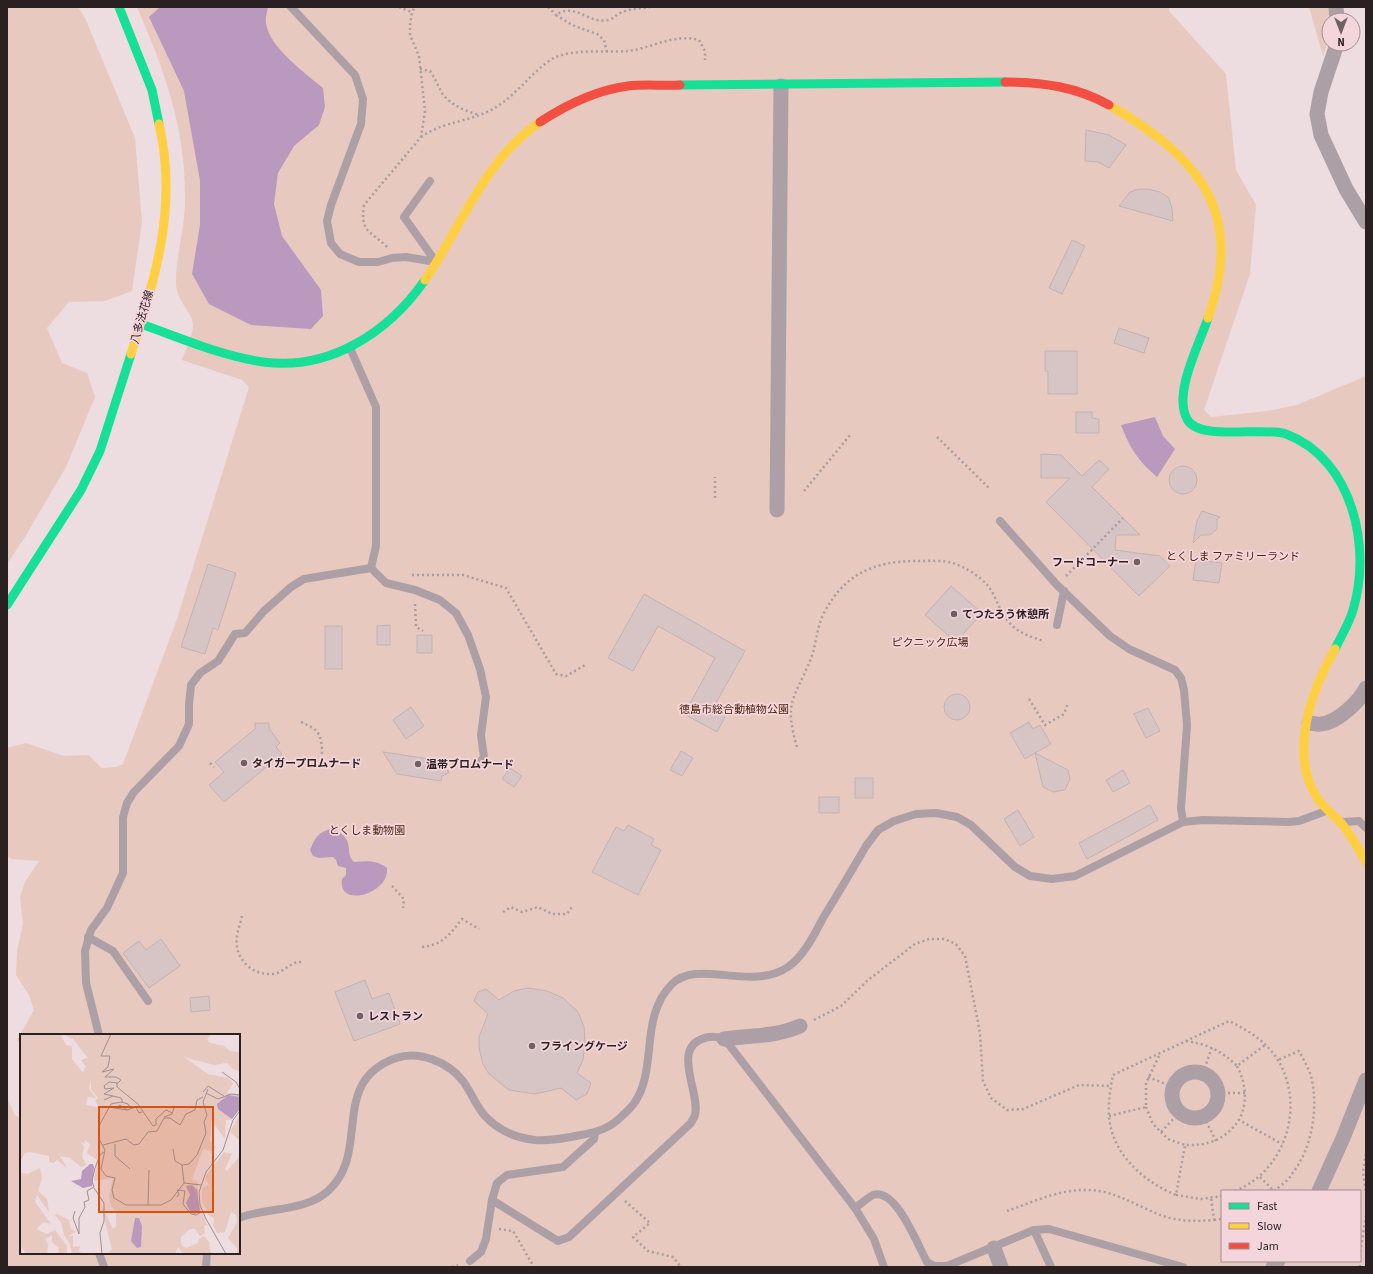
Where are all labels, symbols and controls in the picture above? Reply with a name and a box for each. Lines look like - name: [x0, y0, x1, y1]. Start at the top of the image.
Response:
- north arrow: [1321, 12, 1361, 52]
- text: N: [1337, 34, 1345, 49]
- street label: 八多法花線: [127, 288, 157, 346]
- park label: とくしま ファミリーランド: [1166, 549, 1300, 564]
- place label: フードコーナー: [1052, 555, 1129, 570]
- marker: フードコーナー: [1132, 557, 1142, 567]
- place label: てつたろう休憩所: [962, 607, 1049, 622]
- marker: てつたろう休憩所: [949, 609, 959, 619]
- park label: ピクニック広場: [892, 635, 969, 650]
- park label: 徳島市総合動植物公園: [679, 702, 789, 717]
- place label: タイガープロムナード: [252, 756, 361, 771]
- place label: 温帯ブロムナード: [426, 757, 514, 772]
- marker: タイガープロムナード: [239, 758, 249, 768]
- marker: 温帯ブロムナード: [413, 759, 423, 769]
- park label: とくしま動物園: [329, 823, 405, 838]
- place label: レストラン: [368, 1009, 423, 1024]
- marker: レストラン: [355, 1011, 365, 1021]
- inset map: [20, 1034, 240, 1254]
- place label: フライングケージ: [540, 1039, 628, 1054]
- marker: フライングケージ: [527, 1041, 537, 1051]
- legend: [1221, 1190, 1361, 1262]
- text: Fast: [1257, 1198, 1277, 1215]
- text: Slow: [1257, 1218, 1282, 1235]
- text: Jam: [1257, 1238, 1279, 1255]

